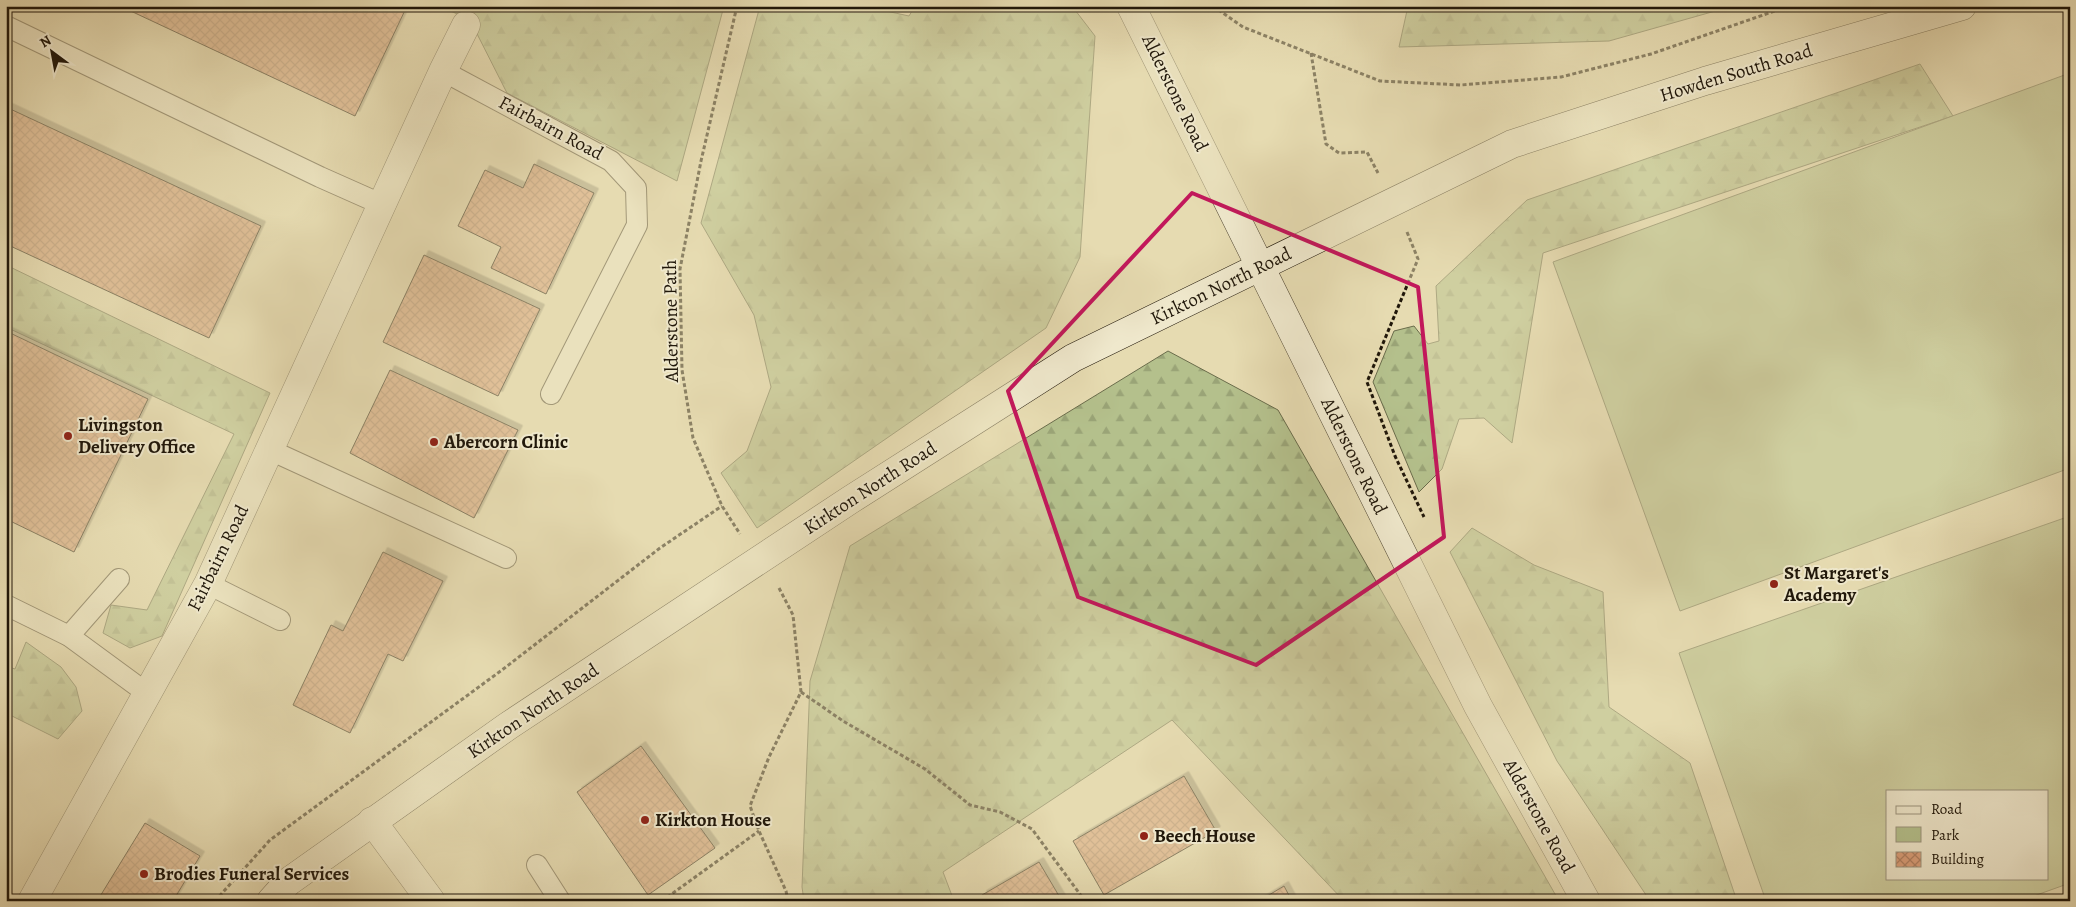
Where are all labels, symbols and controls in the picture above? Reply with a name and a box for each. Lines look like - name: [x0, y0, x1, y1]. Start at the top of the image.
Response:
- north arrow: [28, 28, 78, 78]
- street label: Alderstone Road: [1135, 29, 1215, 156]
- text: N: [36, 31, 55, 52]
- street label: Howden South Road: [1657, 37, 1816, 109]
- street label: Fairbairn Road: [494, 89, 609, 167]
- street label: Kirkton North Road: [1146, 240, 1296, 331]
- street label: Alderstone Path: [657, 259, 685, 384]
- street label: Alderstone Road: [1314, 392, 1394, 519]
- place label: Livingston Delivery Office: [78, 412, 196, 460]
- place label: Abercorn Clinic: [443, 429, 568, 455]
- marker: Livingston Delivery Office: [62, 430, 74, 442]
- street label: Kirkton North Road: [798, 435, 942, 541]
- marker: Abercorn Clinic: [428, 436, 440, 448]
- street label: Fairbairn Road: [181, 500, 255, 616]
- place label: St Margaret's Academy: [1783, 560, 1889, 608]
- marker: St Margaret's Academy: [1768, 578, 1780, 590]
- street label: Kirkton North Road: [462, 657, 605, 765]
- street label: Alderstone Road: [1496, 753, 1582, 879]
- legend: [1886, 790, 2048, 880]
- text: Road: [1931, 799, 1963, 819]
- place label: Kirkton House: [655, 807, 771, 833]
- marker: Kirkton House: [639, 814, 651, 826]
- place label: Beech House: [1154, 823, 1256, 849]
- text: Park: [1931, 825, 1960, 845]
- marker: Beech House: [1138, 830, 1150, 842]
- text: Building: [1931, 849, 1984, 869]
- place label: Brodies Funeral Services: [154, 861, 350, 887]
- marker: Brodies Funeral Services: [138, 868, 150, 880]

